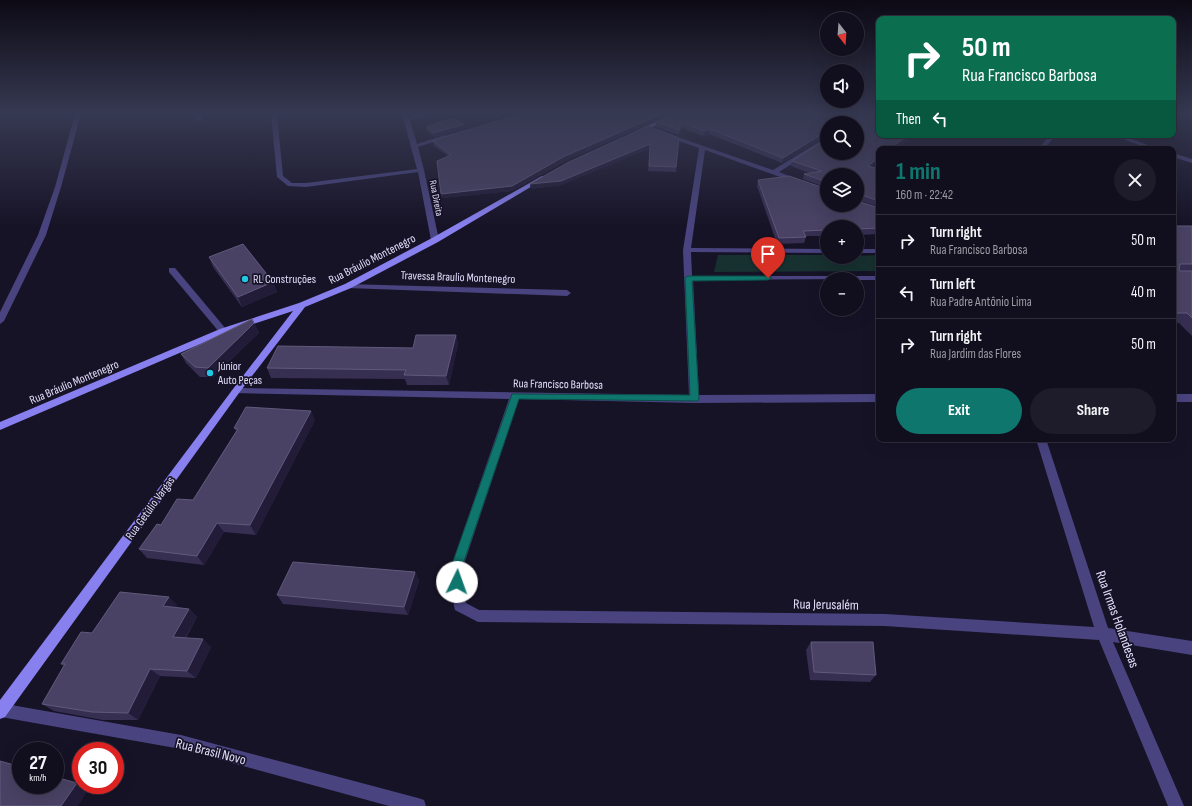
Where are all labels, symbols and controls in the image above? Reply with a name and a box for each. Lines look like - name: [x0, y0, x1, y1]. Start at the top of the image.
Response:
- north arrow: [820, 12, 864, 56]
- map controls: [820, 12, 864, 316]
- text: 50 m: [962, 31, 1011, 64]
- icon: right: [896, 32, 948, 84]
- button: sound: [820, 64, 864, 108]
- text: Rua Francisco Barbosa: [962, 65, 1097, 86]
- icon: left: [929, 108, 951, 130]
- text: Then: [896, 110, 921, 129]
- button: search: [820, 116, 864, 160]
- text: 1 min: [896, 157, 941, 186]
- button: close: [1114, 159, 1156, 201]
- button: layers: [820, 168, 864, 212]
- street label: Rua Direita: [427, 179, 445, 217]
- text: 160 m · 22:42: [896, 187, 953, 203]
- button: +: [820, 220, 864, 264]
- text: Turn right: [930, 223, 982, 242]
- icon: right: [896, 230, 918, 252]
- street label: Rua Bráulio Montenegro: [326, 231, 418, 288]
- text: 50 m: [1131, 231, 1156, 250]
- pin: [751, 237, 785, 278]
- text: Rua Francisco Barbosa: [930, 242, 1027, 258]
- icon: arrive: [757, 243, 779, 265]
- street label: Travessa Braulio Montenegro: [400, 268, 516, 287]
- place label: RL Construções: [253, 272, 316, 287]
- button: −: [820, 272, 864, 316]
- marker: RL Construções: [240, 274, 250, 284]
- text: Turn left: [930, 275, 975, 294]
- icon: left: [896, 282, 918, 304]
- text: 40 m: [1131, 283, 1156, 302]
- text: Rua Padre Antônio Lima: [930, 294, 1032, 310]
- text: Turn right: [930, 327, 982, 346]
- icon: right: [896, 334, 918, 356]
- text: 50 m: [1131, 335, 1156, 354]
- text: Rua Jardim das Flores: [930, 346, 1021, 362]
- street label: Rua Bráulio Montenegro: [27, 357, 121, 408]
- place label: Júnior Auto Peças: [217, 359, 262, 388]
- marker: Júnior Auto Peças: [205, 368, 215, 378]
- street label: Rua Francisco Barbosa: [513, 376, 603, 393]
- button: Exit: [896, 388, 1022, 434]
- button: Share: [1030, 388, 1156, 434]
- street label: Rua Getúlio Vargas: [122, 474, 178, 543]
- position arrow: [436, 561, 478, 603]
- street label: Rua Irmas Holandesas: [1092, 568, 1143, 670]
- street label: Rua Jerusalém: [793, 595, 859, 614]
- street label: Rua Brasil Novo: [174, 735, 248, 768]
- speed limit sign: 30: [72, 742, 124, 794]
- text: 27: [29, 751, 47, 775]
- text: km/h: [29, 772, 47, 784]

